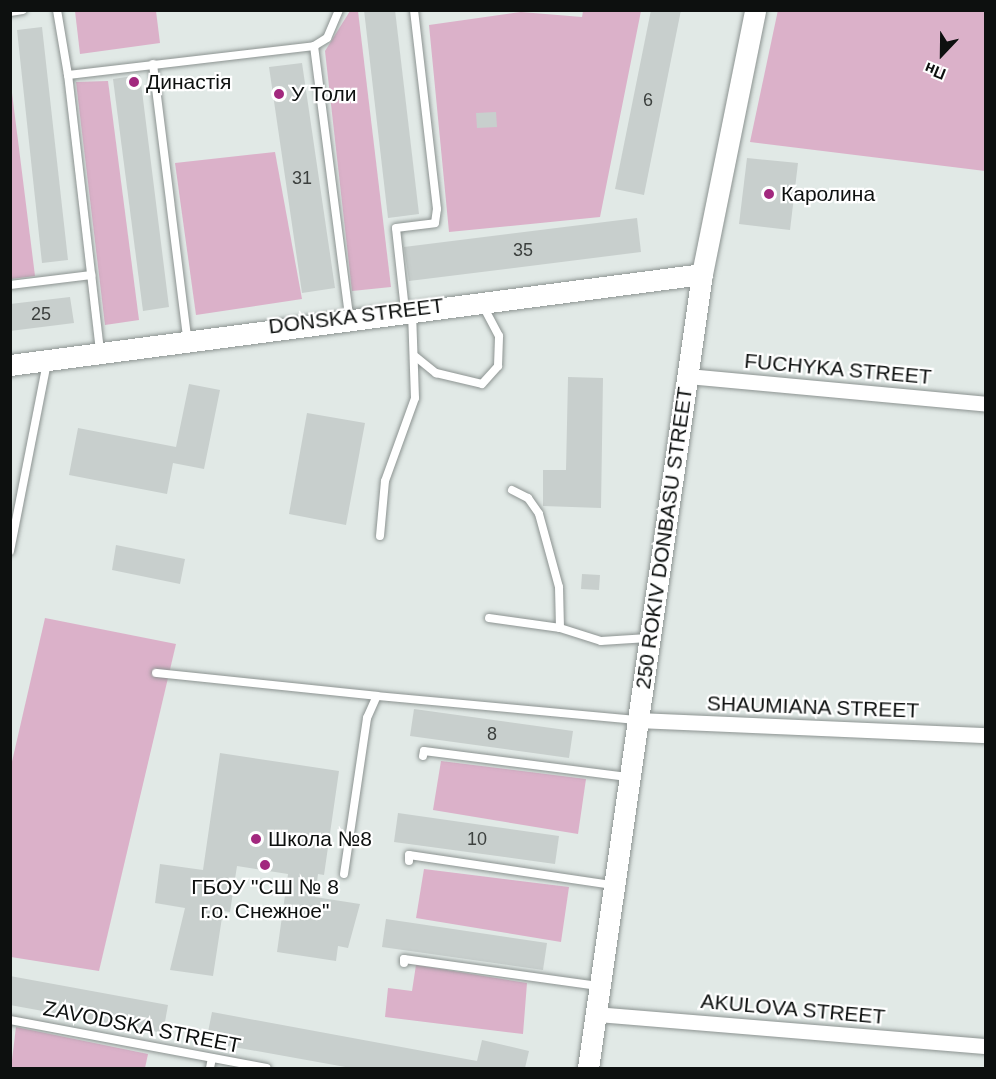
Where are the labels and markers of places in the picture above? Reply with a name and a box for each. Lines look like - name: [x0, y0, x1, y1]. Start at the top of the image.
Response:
- place label: Династія: [146, 69, 231, 95]
- marker: Династія: [127, 75, 141, 89]
- place label: У Толи: [291, 81, 357, 107]
- marker: У Толи: [272, 87, 286, 101]
- place label: Каролина: [781, 181, 875, 207]
- marker: Каролина: [762, 187, 776, 201]
- place label: Школа №8: [268, 826, 372, 852]
- marker: Школа №8: [249, 832, 263, 846]
- marker: ГБОУ "СШ № 8 г.о. Снежное": [258, 858, 272, 872]
- place label: ГБОУ "СШ № 8 г.о. Снежное": [191, 874, 339, 924]

